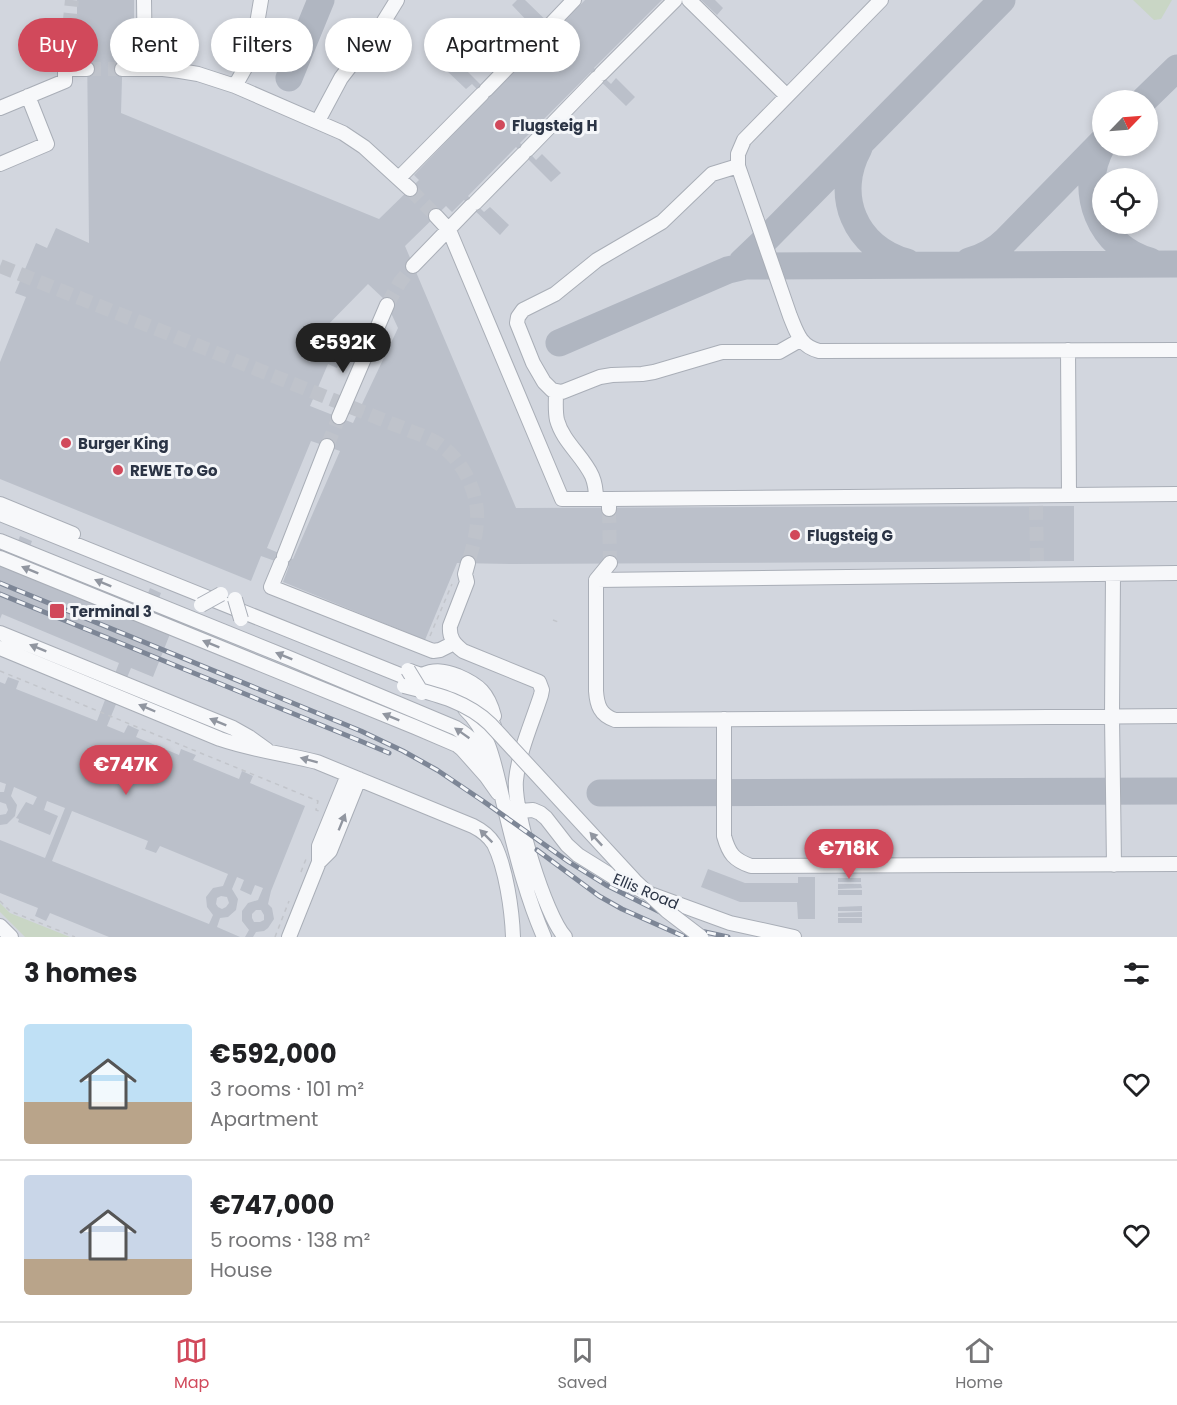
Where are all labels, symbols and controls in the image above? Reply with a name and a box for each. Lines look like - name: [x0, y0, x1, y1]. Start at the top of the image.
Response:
- chip: Buy: [18, 18, 98, 72]
- chip: Rent: [110, 18, 199, 72]
- chip: Filters: [211, 18, 313, 72]
- chip: New: [325, 18, 412, 72]
- chip: Apartment: [424, 18, 580, 72]
- north arrow: [1092, 90, 1158, 156]
- map controls: [1092, 90, 1158, 234]
- place label: Flugsteig H: [512, 115, 597, 136]
- marker: Flugsteig H: [493, 118, 507, 132]
- button: locate: [1092, 168, 1158, 234]
- pin: €592K: [301, 323, 385, 374]
- text: €592K: [310, 328, 376, 356]
- place label: Burger King: [78, 433, 169, 454]
- marker: Burger King: [59, 436, 73, 450]
- place label: REWE To Go: [130, 460, 218, 481]
- marker: REWE To Go: [111, 463, 125, 477]
- place label: Flugsteig G: [807, 525, 893, 546]
- marker: Flugsteig G: [788, 528, 802, 542]
- one-way arrow: [21, 565, 39, 574]
- one-way arrow: [94, 578, 112, 587]
- place label: Terminal 3: [70, 601, 152, 622]
- marker: Terminal 3: [48, 602, 66, 620]
- one-way arrow: [201, 639, 219, 649]
- one-way arrow: [28, 643, 46, 653]
- one-way arrow: [274, 651, 292, 661]
- one-way arrow: [138, 703, 156, 712]
- one-way arrow: [382, 712, 400, 722]
- one-way arrow: [209, 717, 227, 726]
- one-way arrow: [455, 727, 471, 739]
- pin: €747K: [84, 745, 168, 796]
- text: €747K: [94, 750, 158, 778]
- one-way arrow: [300, 755, 318, 764]
- one-way arrow: [337, 813, 347, 831]
- one-way arrow: [479, 829, 493, 844]
- pin: €718K: [807, 829, 891, 880]
- one-way arrow: [590, 833, 604, 847]
- text: €718K: [818, 834, 880, 862]
- street label: Ellis Road: [610, 868, 682, 914]
- text: 3 homes: [24, 955, 137, 991]
- icon: filters: [1120, 957, 1153, 990]
- text: €592,000: [210, 1036, 337, 1072]
- icon: home: [72, 1048, 144, 1120]
- icon: heart: [1120, 1068, 1153, 1101]
- text: 3 rooms · 101 m²: [210, 1075, 364, 1103]
- text: Apartment: [210, 1105, 318, 1133]
- text: €747,000: [210, 1187, 334, 1223]
- icon: home: [72, 1199, 144, 1271]
- icon: heart: [1120, 1219, 1153, 1252]
- text: 5 rooms · 138 m²: [210, 1226, 370, 1254]
- text: House: [210, 1256, 272, 1284]
- tab: Map: [174, 1334, 209, 1395]
- tab: Saved: [557, 1334, 607, 1395]
- tab: Home: [955, 1334, 1003, 1395]

